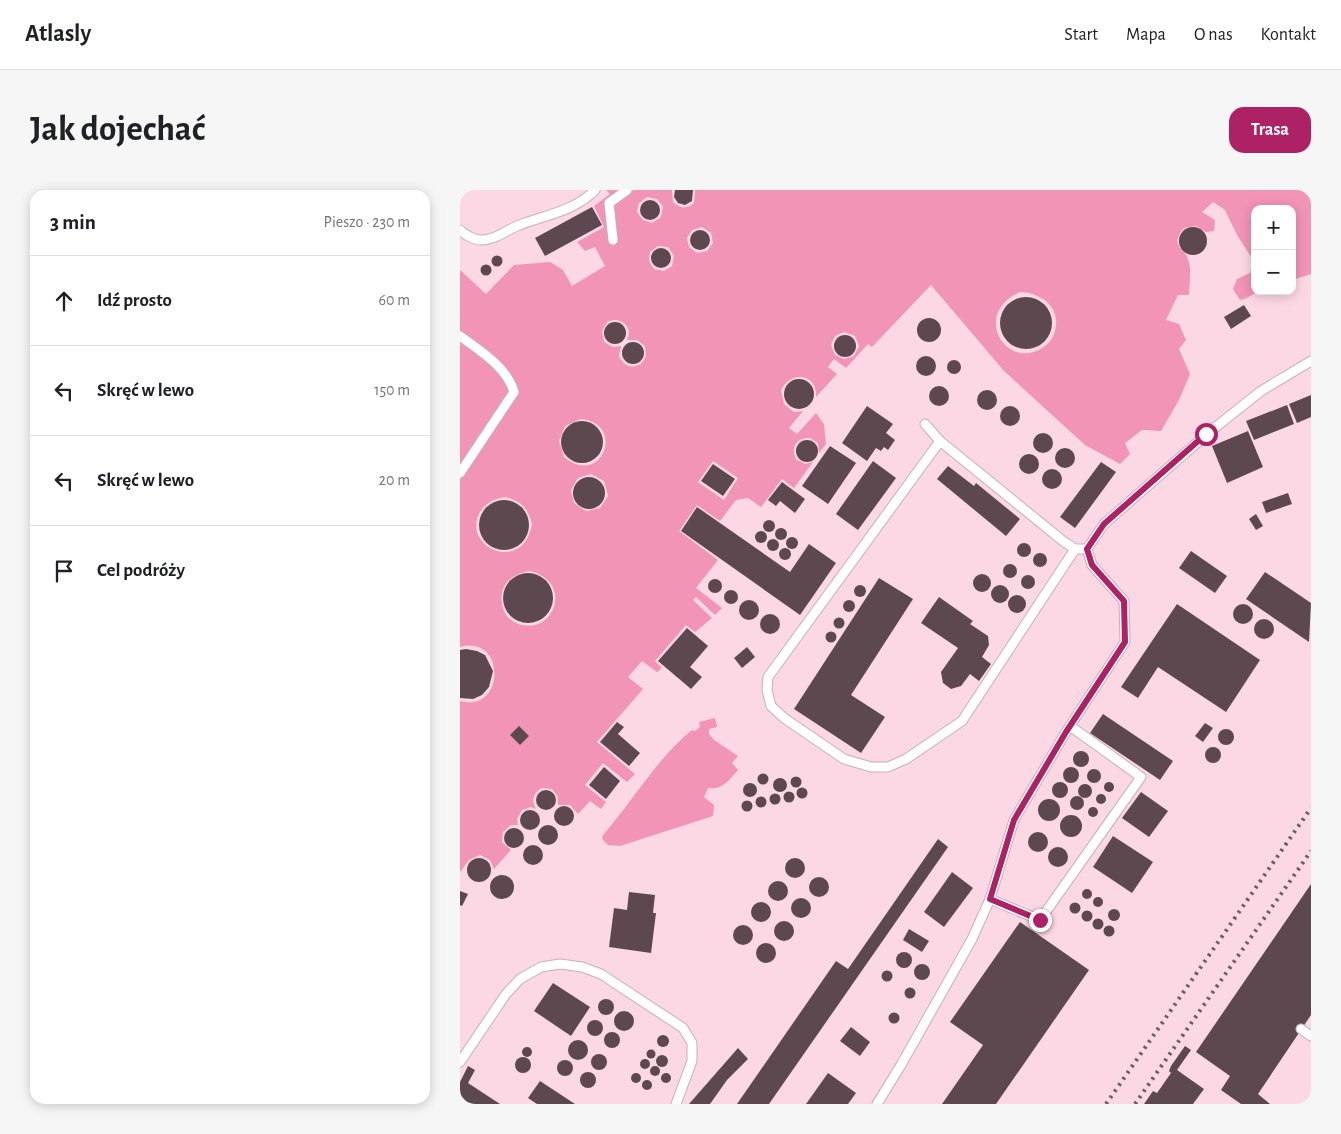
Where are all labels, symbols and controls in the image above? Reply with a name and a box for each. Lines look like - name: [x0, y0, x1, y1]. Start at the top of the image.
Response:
- text: Atlasly: [25, 22, 91, 46]
- text: Start: [1064, 26, 1098, 44]
- text: Mapa: [1126, 26, 1166, 44]
- text: O nas: [1194, 26, 1233, 44]
- text: Kontakt: [1261, 26, 1316, 44]
- button: Trasa: [1229, 107, 1311, 153]
- text: Jak dojechać: [30, 112, 205, 147]
- map controls: [1251, 205, 1296, 295]
- button: +: [1251, 205, 1296, 250]
- text: 3 min: [50, 212, 96, 233]
- text: Pieszo · 230 m: [324, 214, 410, 230]
- button: −: [1251, 250, 1296, 295]
- icon: ahead: [50, 287, 78, 315]
- text: Idź prosto: [97, 291, 172, 310]
- text: 60 m: [379, 292, 410, 308]
- icon: left: [50, 377, 78, 405]
- text: Skręć w lewo: [97, 381, 194, 400]
- text: 150 m: [374, 382, 410, 398]
- route start: [1195, 423, 1218, 446]
- icon: left: [50, 467, 78, 495]
- text: Skręć w lewo: [97, 471, 194, 490]
- text: 20 m: [379, 472, 410, 488]
- icon: arrive: [50, 557, 78, 585]
- text: Cel podróży: [97, 561, 185, 580]
- route end: [1029, 909, 1052, 932]

